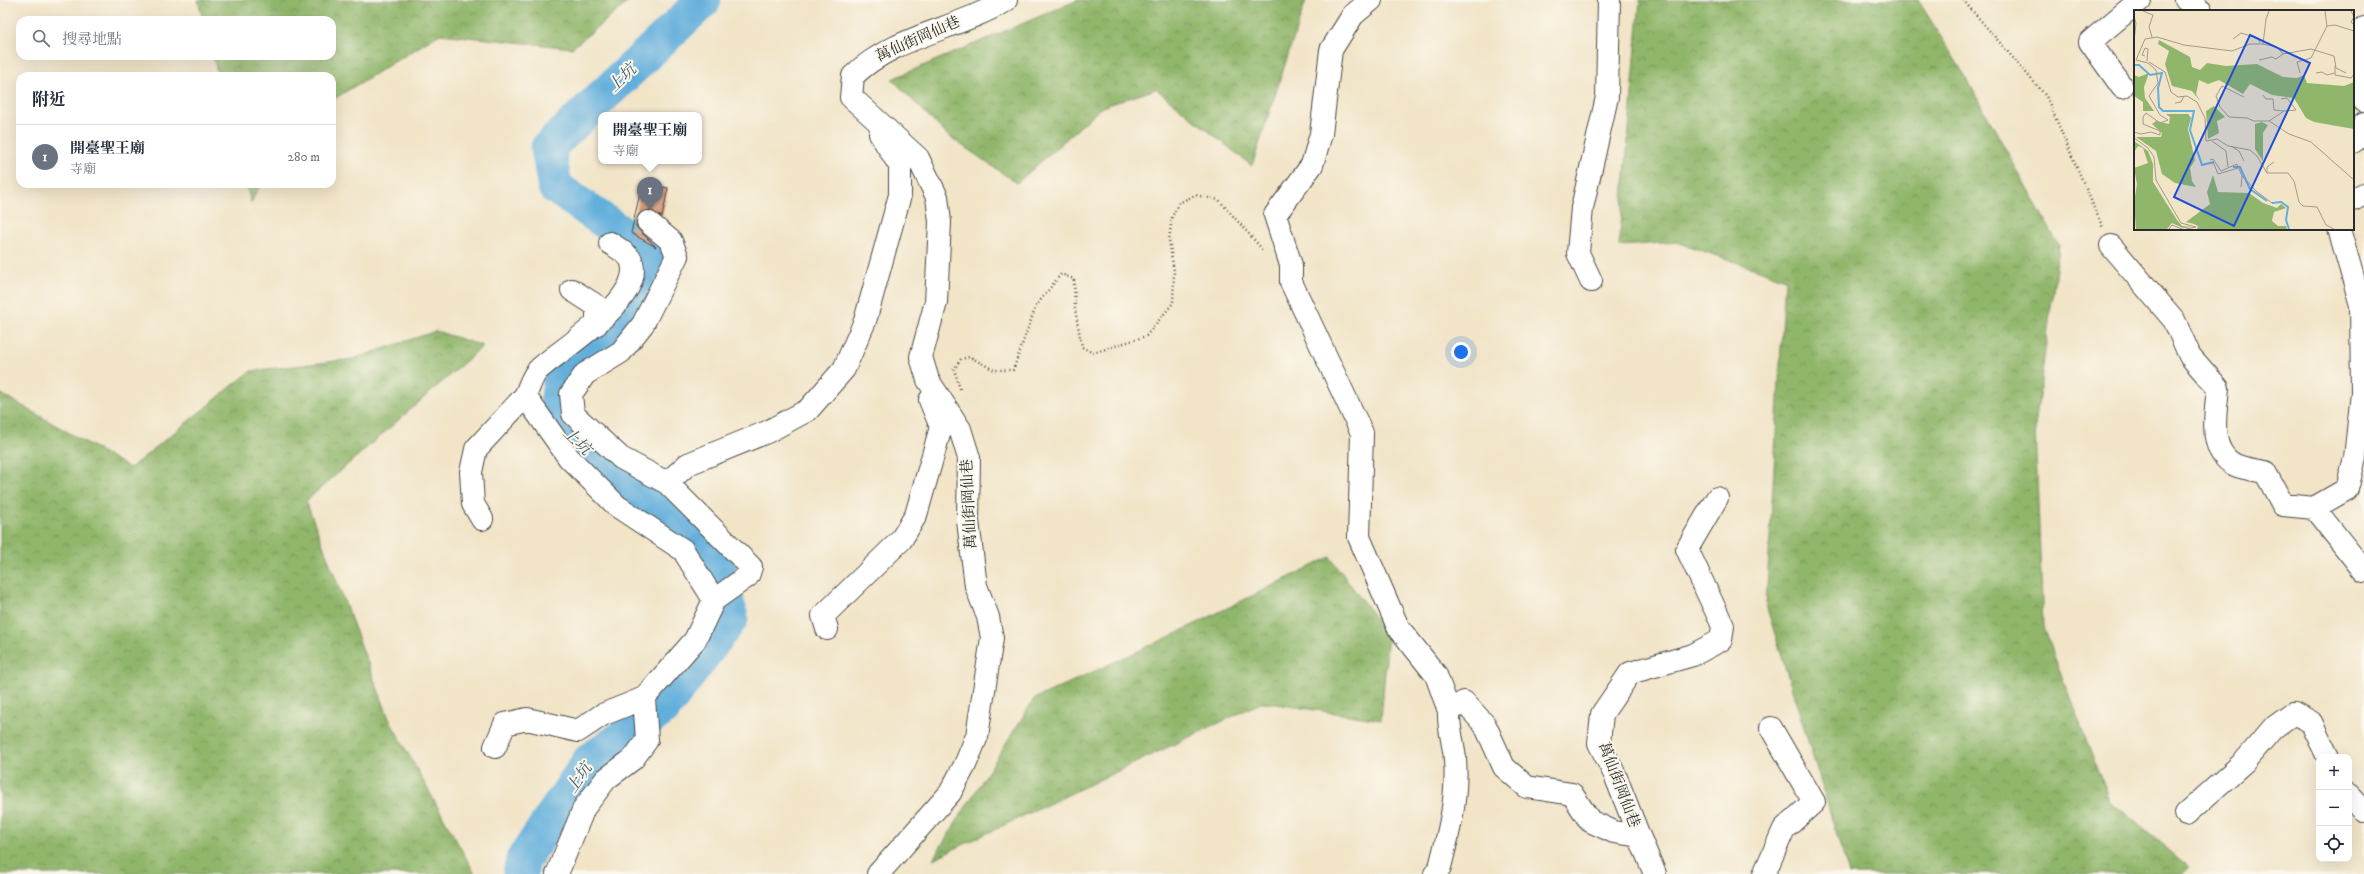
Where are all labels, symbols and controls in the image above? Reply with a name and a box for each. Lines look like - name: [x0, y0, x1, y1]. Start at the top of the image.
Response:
- inset map: [2134, 10, 2354, 230]
- street label: 萬仙街岡仙巷: [873, 12, 963, 66]
- search box: [16, 16, 336, 60]
- icon: search: [30, 27, 52, 49]
- text: 搜尋地點: [62, 30, 122, 49]
- water label: 上坑: [604, 58, 642, 96]
- text: 附近: [32, 89, 66, 111]
- popup: [598, 112, 702, 164]
- text: 開臺聖王廟: [612, 121, 688, 140]
- text: 開臺聖王廟: [70, 139, 145, 158]
- text: 寺廟: [612, 143, 639, 159]
- text: 1: [43, 149, 47, 165]
- text: 280 m: [288, 149, 320, 165]
- text: 寺廟: [70, 161, 96, 177]
- pin: 1: [637, 177, 663, 210]
- your location: [1451, 342, 1471, 362]
- water label: 上坑: [558, 423, 597, 461]
- street label: 萬仙街岡仙巷: [957, 459, 981, 549]
- street label: 萬仙街岡仙巷: [1594, 740, 1644, 830]
- map controls: [2316, 754, 2352, 862]
- button: +: [2316, 754, 2352, 790]
- water label: 上坑: [562, 758, 598, 797]
- button: −: [2316, 790, 2352, 826]
- button: locate: [2316, 826, 2352, 862]

